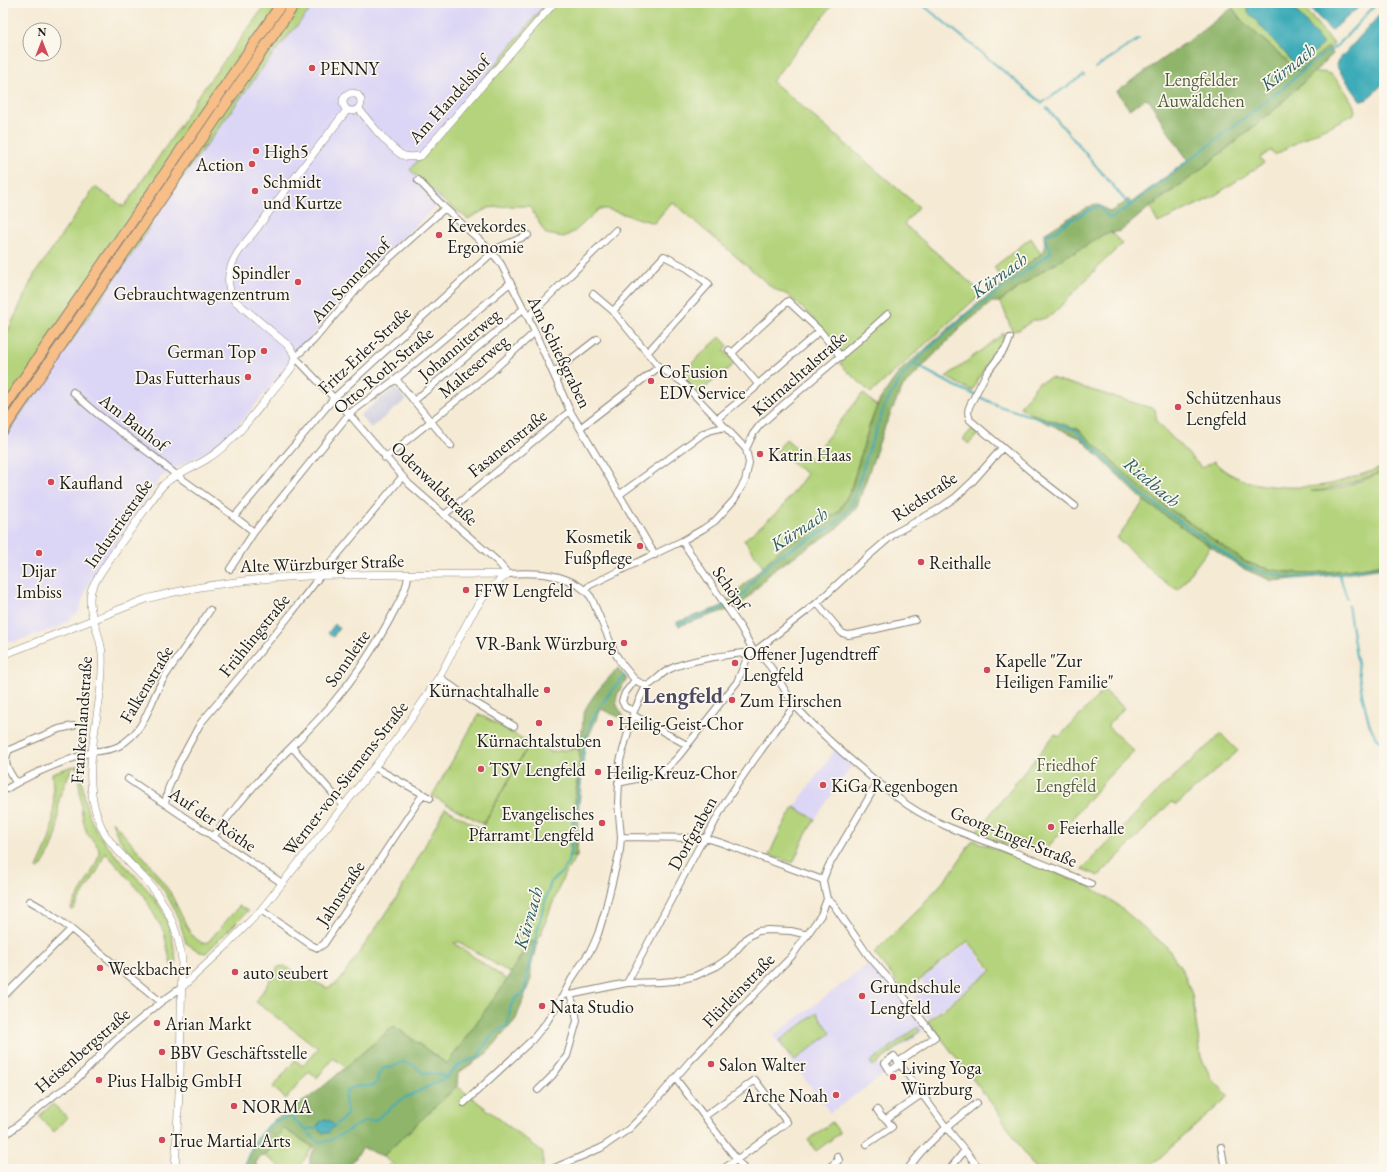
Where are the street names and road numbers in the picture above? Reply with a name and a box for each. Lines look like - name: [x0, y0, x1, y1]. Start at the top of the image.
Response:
- street label: Am Handelshof: [402, 48, 496, 149]
- street label: Am Sonnenhof: [304, 231, 396, 328]
- street label: Am Schießgraben: [522, 291, 597, 412]
- street label: Fritz-Erler-Straße: [313, 301, 415, 399]
- street label: Johanniterweg: [412, 303, 505, 386]
- street label: Otto-Roth-Straße: [328, 321, 438, 419]
- street label: Kürnachtalstraße: [747, 325, 851, 421]
- street label: Malteserweg: [433, 329, 513, 403]
- street label: Am Bauhof: [94, 387, 175, 457]
- street label: Fasanenstraße: [463, 404, 551, 482]
- street label: Odenwaldstraße: [387, 436, 483, 530]
- street label: Riedstraße: [887, 466, 961, 526]
- street label: Industriestraße: [79, 474, 157, 572]
- street label: Alte Würzburger Straße: [238, 549, 405, 577]
- street label: Schöpf: [708, 561, 756, 617]
- street label: Frühlingstraße: [213, 589, 295, 681]
- street label: Sonnleite: [319, 625, 375, 691]
- street label: Falkenstraße: [114, 641, 178, 727]
- street label: Frankenlandstraße: [65, 655, 97, 785]
- street label: Werner-von-Siemens-Straße: [277, 696, 413, 860]
- street label: Auf der Röthe: [164, 781, 261, 857]
- street label: Dorfgraben: [662, 792, 722, 874]
- street label: Georg-Engel-Straße: [947, 800, 1081, 872]
- street label: Jahnstraße: [309, 856, 369, 931]
- street label: Flürleinstraße: [697, 948, 779, 1032]
- street label: Heisenbergstraße: [29, 1002, 135, 1098]

